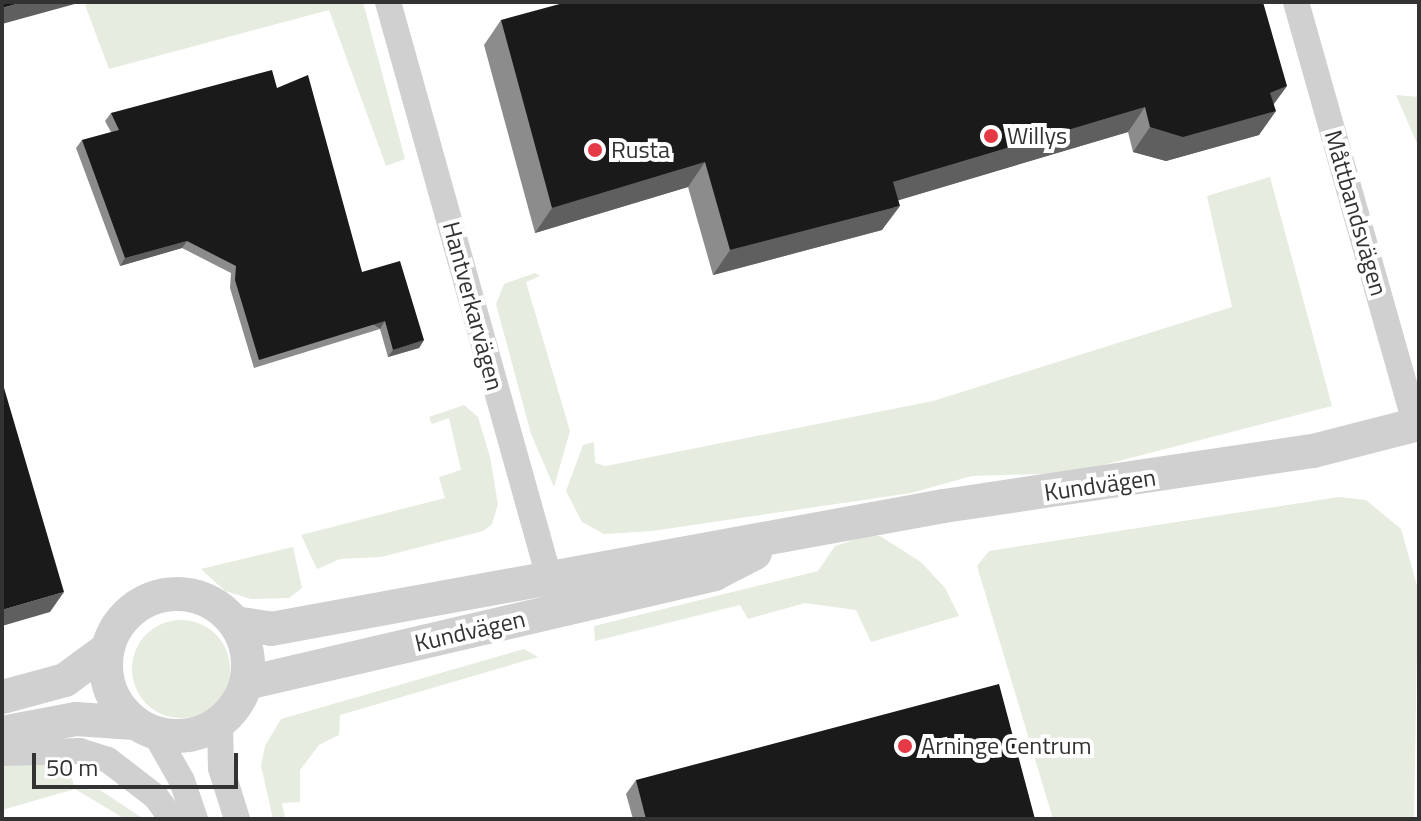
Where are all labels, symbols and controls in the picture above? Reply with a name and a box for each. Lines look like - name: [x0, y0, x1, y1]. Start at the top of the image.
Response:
- place label: Willys: [1007, 122, 1067, 150]
- marker: Willys: [982, 127, 1000, 145]
- street label: Måttbandsvägen: [1319, 127, 1393, 299]
- place label: Rusta: [611, 136, 670, 164]
- marker: Rusta: [586, 141, 604, 159]
- street label: Hantverkarvägen: [437, 218, 509, 394]
- street label: Kundvägen: [1042, 463, 1158, 507]
- street label: Kundvägen: [412, 604, 528, 658]
- place label: Arninge Centrum: [921, 732, 1092, 760]
- scale bar: [36, 737, 242, 787]
- marker: Arninge Centrum: [896, 737, 914, 755]
- text: 50 m: [46, 749, 98, 785]

